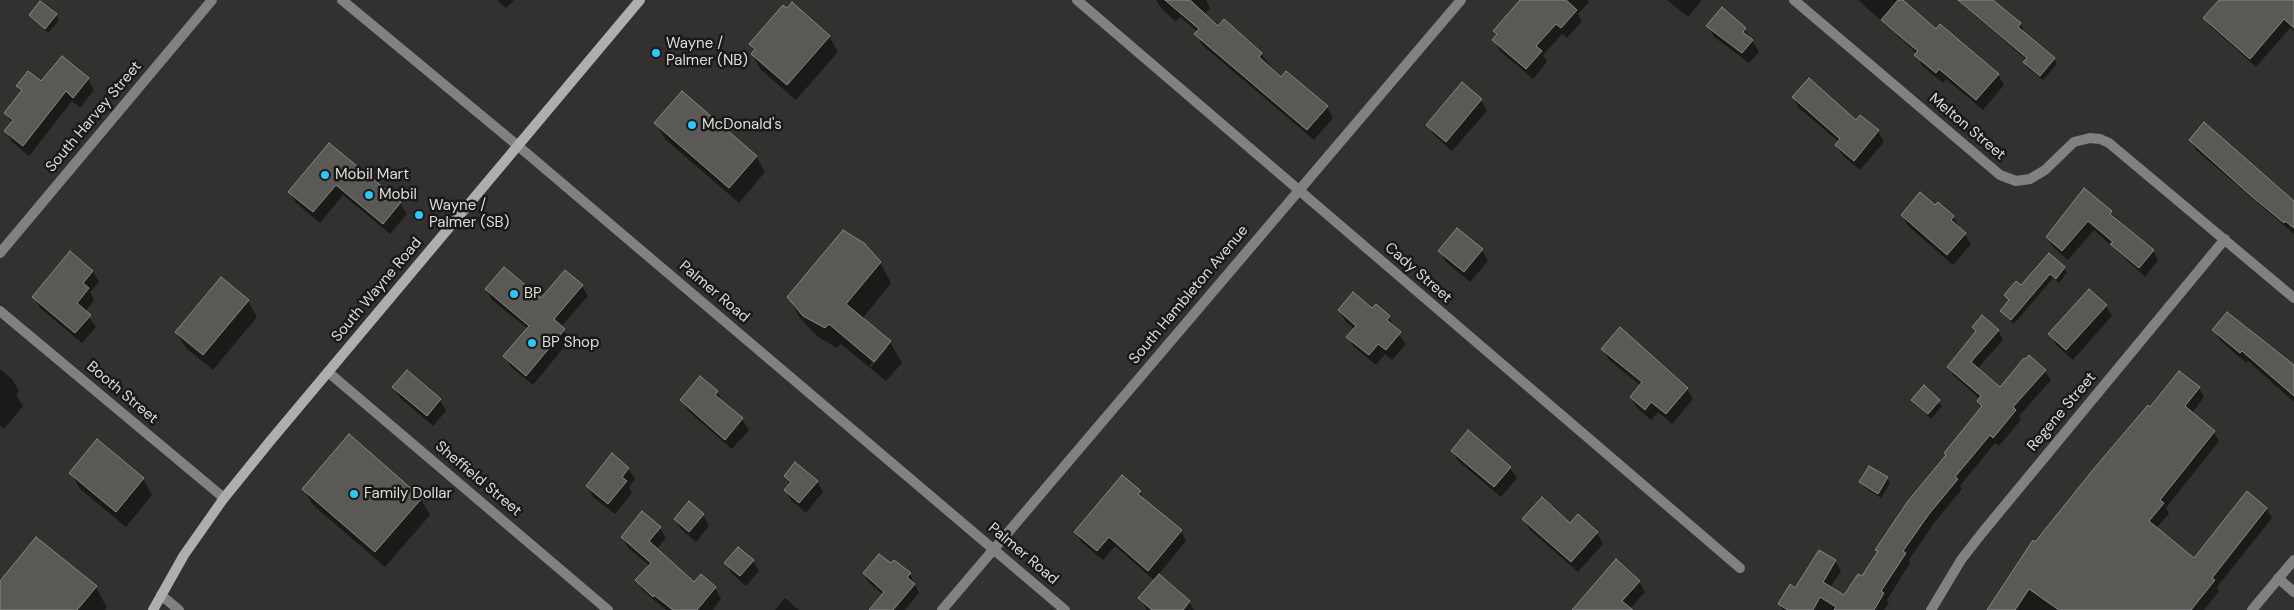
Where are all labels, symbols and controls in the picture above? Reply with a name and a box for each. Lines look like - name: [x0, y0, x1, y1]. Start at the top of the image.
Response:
- place label: Wayne / Palmer (NB): [666, 35, 748, 70]
- marker: Wayne / Palmer (NB): [650, 47, 662, 59]
- street label: South Harvey Street: [42, 58, 146, 176]
- street label: Melton Street: [1925, 90, 2009, 164]
- place label: McDonald's: [702, 116, 782, 134]
- marker: McDonald's: [686, 119, 698, 131]
- place label: Mobil Mart: [335, 166, 409, 184]
- marker: Mobil Mart: [319, 169, 331, 181]
- place label: Mobil: [379, 186, 417, 204]
- marker: Mobil: [363, 189, 375, 201]
- place label: Wayne / Palmer (SB): [429, 197, 509, 232]
- marker: Wayne / Palmer (SB): [413, 209, 425, 221]
- street label: South Hambleton Avenue: [1126, 222, 1252, 368]
- street label: South Wayne Road: [328, 234, 426, 346]
- street label: Cady Street: [1381, 239, 1455, 307]
- street label: Palmer Road: [675, 257, 753, 327]
- place label: BP: [524, 285, 542, 303]
- marker: BP: [508, 288, 520, 300]
- place label: BP Shop: [542, 334, 599, 352]
- marker: BP Shop: [526, 337, 538, 349]
- street label: Booth Street: [83, 358, 161, 428]
- street label: Regene Street: [2024, 369, 2100, 455]
- street label: Sheffield Street: [431, 438, 525, 520]
- place label: Family Dollar: [364, 485, 452, 503]
- marker: Family Dollar: [348, 488, 360, 500]
- street label: Palmer Road: [984, 519, 1062, 589]

